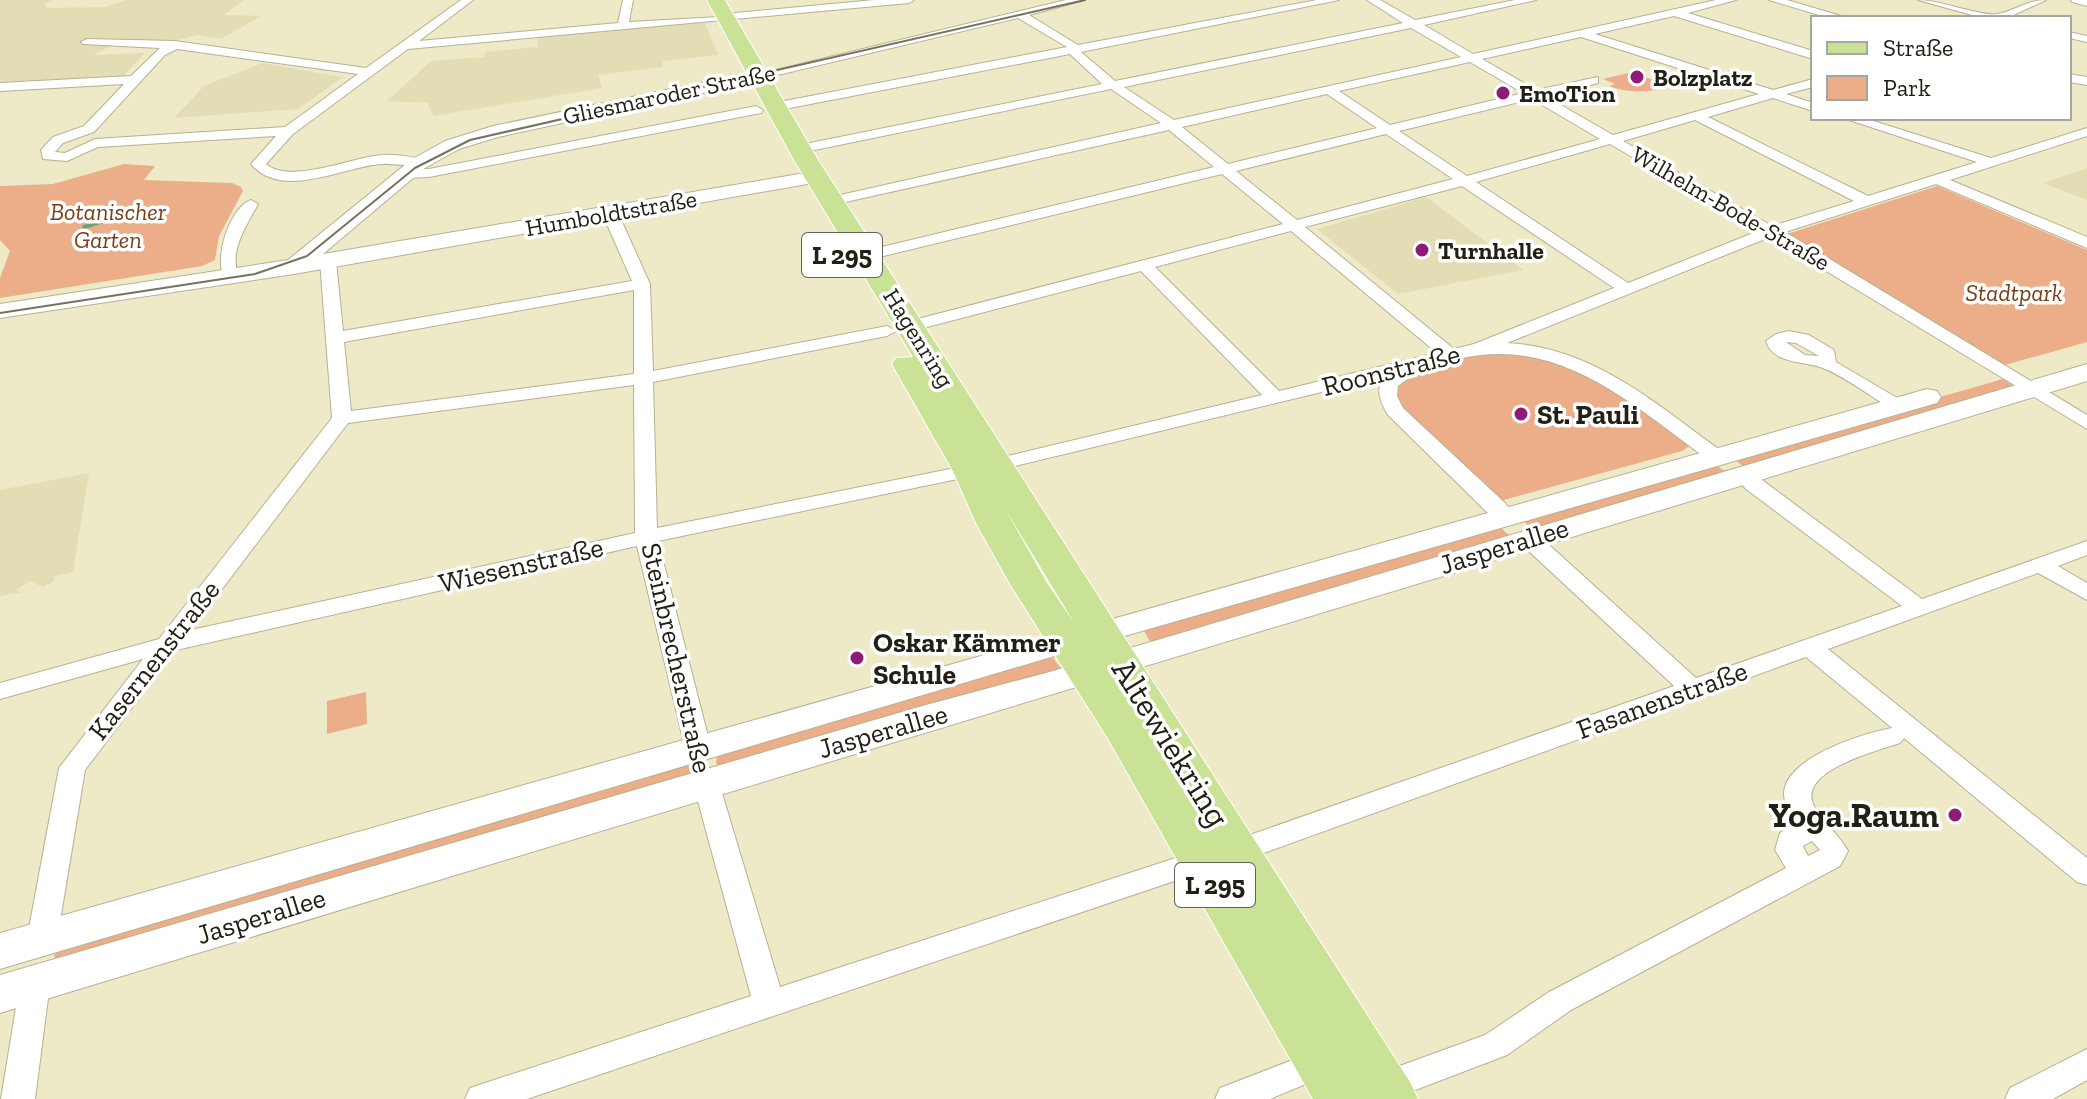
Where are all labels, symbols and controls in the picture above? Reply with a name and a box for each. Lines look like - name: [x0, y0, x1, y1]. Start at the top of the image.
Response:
- legend: [1811, 16, 2071, 120]
- text: Straße: [1883, 33, 1953, 62]
- street label: Gliesmaroder Straße: [560, 57, 778, 131]
- place label: Bolzplatz: [1653, 63, 1752, 92]
- marker: Bolzplatz: [1628, 68, 1646, 86]
- text: Park: [1883, 73, 1931, 102]
- place label: EmoTion: [1519, 79, 1615, 108]
- marker: EmoTion: [1494, 84, 1512, 102]
- street label: Wilhelm-Bode-Straße: [1627, 139, 1835, 277]
- street label: Humboldtstraße: [523, 184, 699, 242]
- park label: Botanischer Garten: [50, 197, 167, 254]
- road number: L 295: [802, 233, 882, 277]
- place label: Turnhalle: [1438, 236, 1544, 265]
- marker: Turnhalle: [1413, 241, 1431, 259]
- park label: Stadtpark: [1966, 278, 2063, 307]
- street label: Hagenring: [877, 283, 961, 393]
- street label: Roonstraße: [1319, 337, 1463, 403]
- place label: St. Pauli: [1537, 398, 1639, 431]
- marker: St. Pauli: [1512, 405, 1530, 423]
- street label: Jasperallee: [1436, 511, 1572, 581]
- street label: Wiesenstraße: [436, 530, 606, 600]
- street label: Steinbrecherstraße: [634, 540, 720, 776]
- street label: Kasernenstraße: [81, 574, 227, 746]
- place label: Oskar Kämmer Schule: [873, 626, 1061, 691]
- marker: Oskar Kämmer Schule: [848, 649, 866, 667]
- street label: Altewiekring: [1103, 651, 1239, 835]
- street label: Fasanenstraße: [1572, 654, 1752, 746]
- street label: Jasperallee: [815, 697, 951, 765]
- place label: Yoga.Raum: [1769, 795, 1939, 836]
- marker: Yoga.Raum: [1946, 806, 1964, 824]
- road number: L 295: [1175, 863, 1255, 907]
- street label: Jasperallee: [193, 881, 329, 951]

